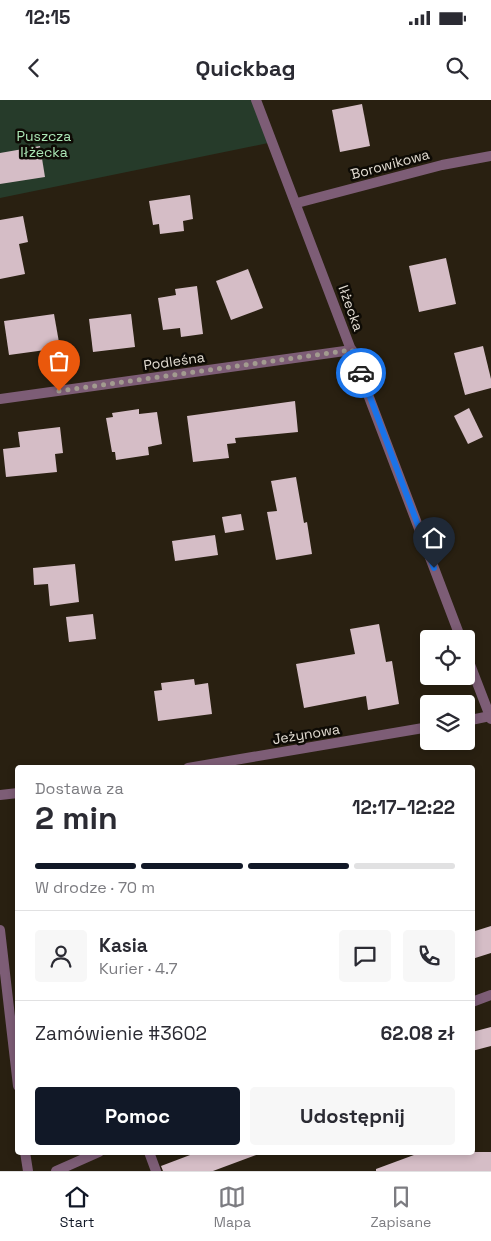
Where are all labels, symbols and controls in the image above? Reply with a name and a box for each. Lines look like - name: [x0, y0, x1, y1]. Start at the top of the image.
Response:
- text: 12:15: [25, 5, 71, 30]
- icon: back: [20, 54, 48, 82]
- text: Quickbag: [195, 54, 296, 82]
- icon: search: [443, 54, 471, 82]
- park label: Puszcza Iłżecka: [17, 127, 71, 161]
- street label: Borowikowa: [349, 145, 431, 183]
- street label: Iłżecka: [334, 283, 368, 333]
- pin: [38, 340, 80, 391]
- icon: bag: [45, 347, 73, 375]
- street label: Podleśna: [142, 348, 206, 374]
- courier: [336, 348, 386, 398]
- icon: car: [347, 359, 375, 387]
- pin: [413, 517, 455, 568]
- icon: home: [420, 524, 448, 552]
- map controls: [420, 630, 475, 750]
- button: locate: [420, 630, 475, 685]
- button: layers: [420, 695, 475, 750]
- street label: Jeżynowa: [271, 720, 341, 748]
- text: Dostawa za: [35, 778, 124, 799]
- text: 12:17–12:22: [352, 795, 455, 820]
- text: 2 min: [35, 798, 118, 838]
- text: W drodze · 70 m: [35, 877, 155, 898]
- button: person: [35, 930, 87, 982]
- button: chat: [339, 930, 391, 982]
- button: phone: [403, 930, 455, 982]
- text: Kasia: [99, 933, 148, 958]
- text: Kurier · 4.7: [99, 958, 178, 979]
- text: Zamówienie #3602: [35, 1021, 207, 1046]
- text: 62.08 zł: [380, 1021, 455, 1046]
- button: Pomoc: [35, 1087, 240, 1145]
- button: Udostępnij: [250, 1087, 455, 1145]
- tab: Start: [60, 1183, 94, 1231]
- tab: Mapa: [214, 1183, 251, 1231]
- tab: Zapisane: [370, 1183, 431, 1231]

